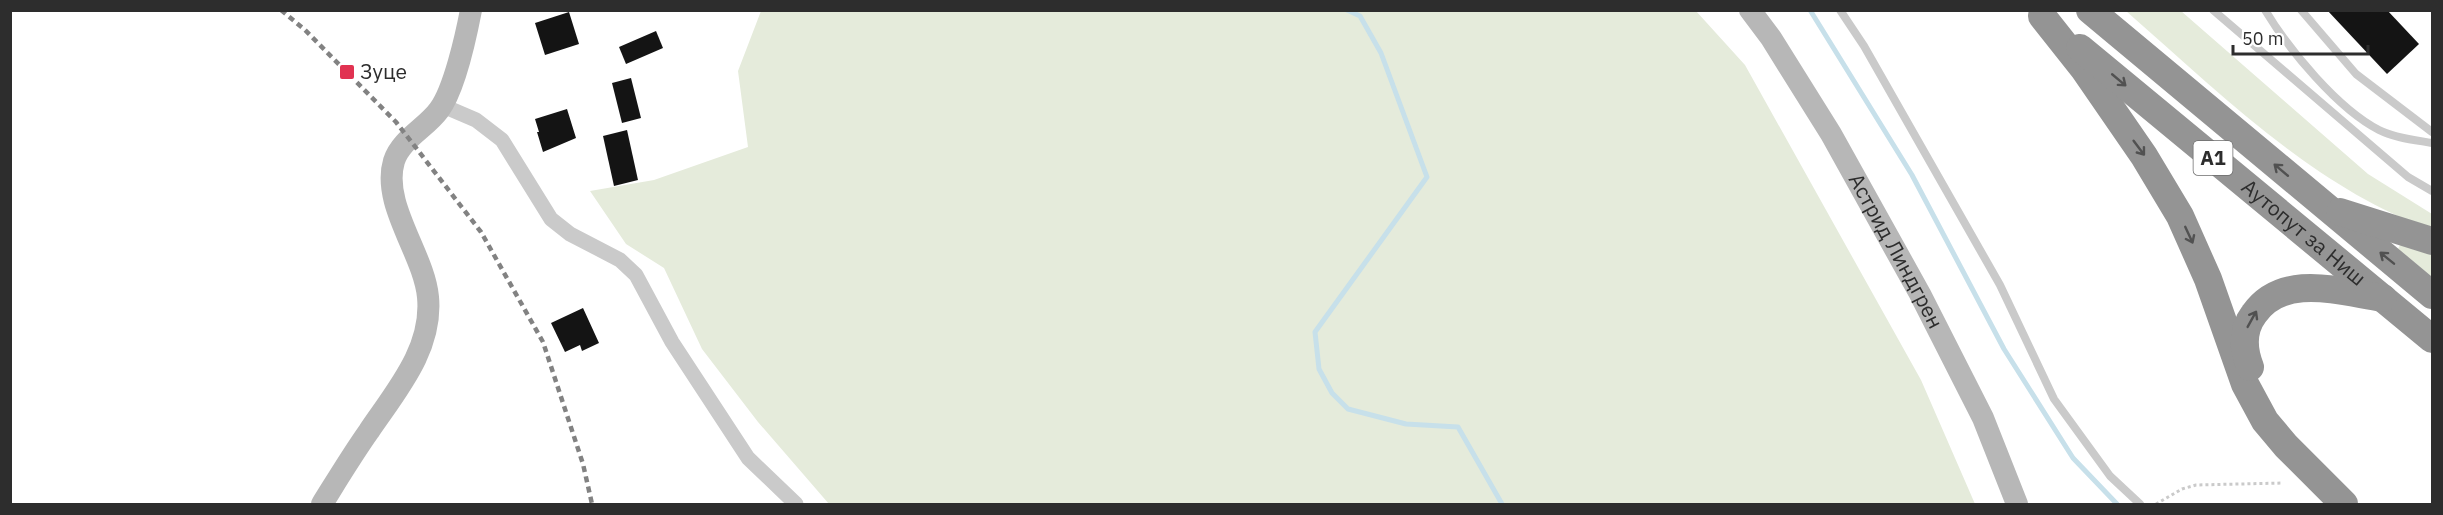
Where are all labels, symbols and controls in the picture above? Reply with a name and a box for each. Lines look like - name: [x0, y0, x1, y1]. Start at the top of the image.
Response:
- scale bar: [2233, 18, 2368, 56]
- text: 50 m: [2242, 27, 2284, 50]
- place label: Зуце: [360, 57, 407, 85]
- marker: Зуце: [338, 63, 356, 81]
- one-way arrow: [2111, 74, 2127, 87]
- one-way arrow: [2132, 140, 2145, 156]
- road number: A1: [2194, 141, 2232, 175]
- one-way arrow: [2274, 163, 2289, 177]
- street label: Астрид Линдгрен: [1843, 168, 1950, 333]
- street label: Аутопут за Ниш: [2236, 172, 2372, 292]
- one-way arrow: [2184, 225, 2195, 243]
- one-way arrow: [2379, 252, 2395, 265]
- one-way arrow: [2246, 311, 2258, 328]

